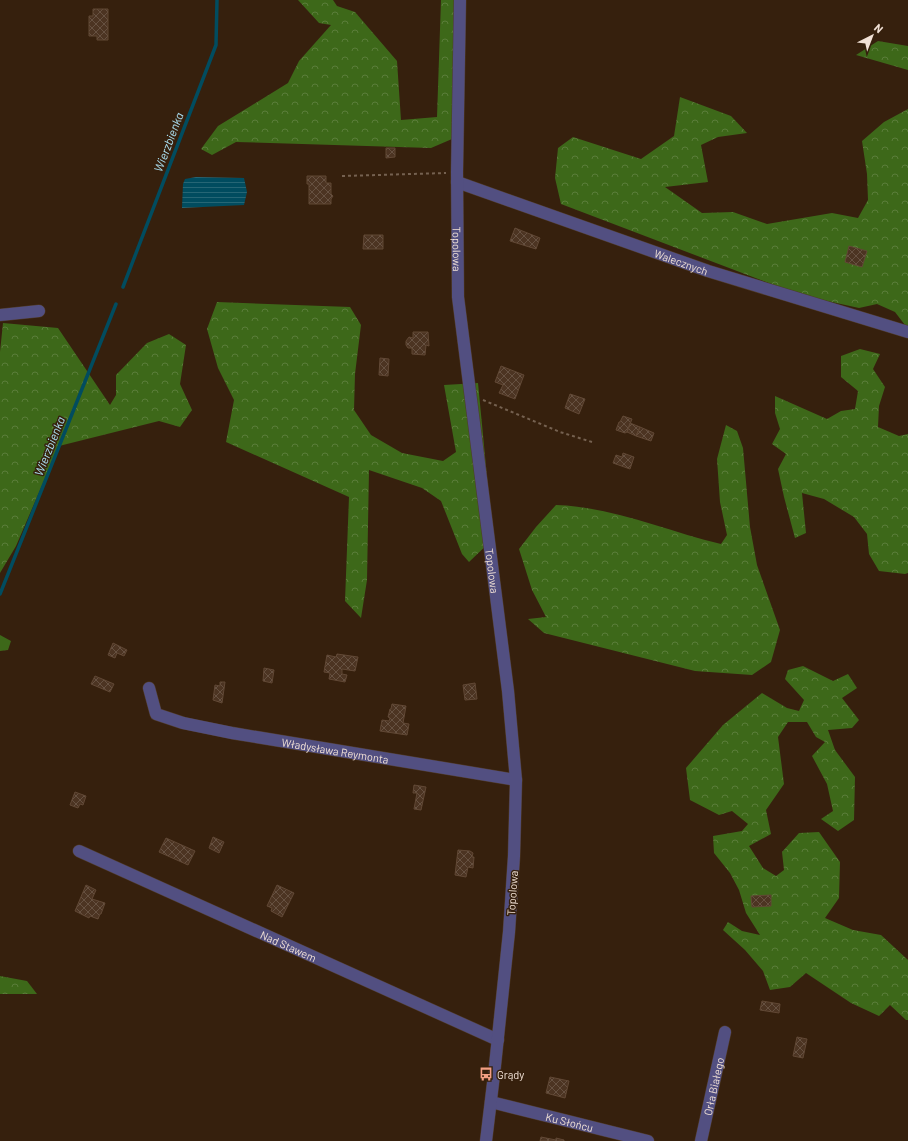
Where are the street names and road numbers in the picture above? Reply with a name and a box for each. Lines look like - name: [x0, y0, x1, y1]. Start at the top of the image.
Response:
- street label: Topolowa: [451, 226, 464, 272]
- street label: Walecznych: [653, 246, 710, 277]
- street label: Topolowa: [483, 548, 502, 594]
- street label: Władysława Reymonta: [281, 735, 390, 765]
- street label: Topolowa: [504, 870, 520, 916]
- street label: Nad Stawem: [259, 927, 319, 964]
- street label: Orła Białego: [700, 1056, 726, 1117]
- street label: Ku Słońcu: [544, 1109, 595, 1134]

